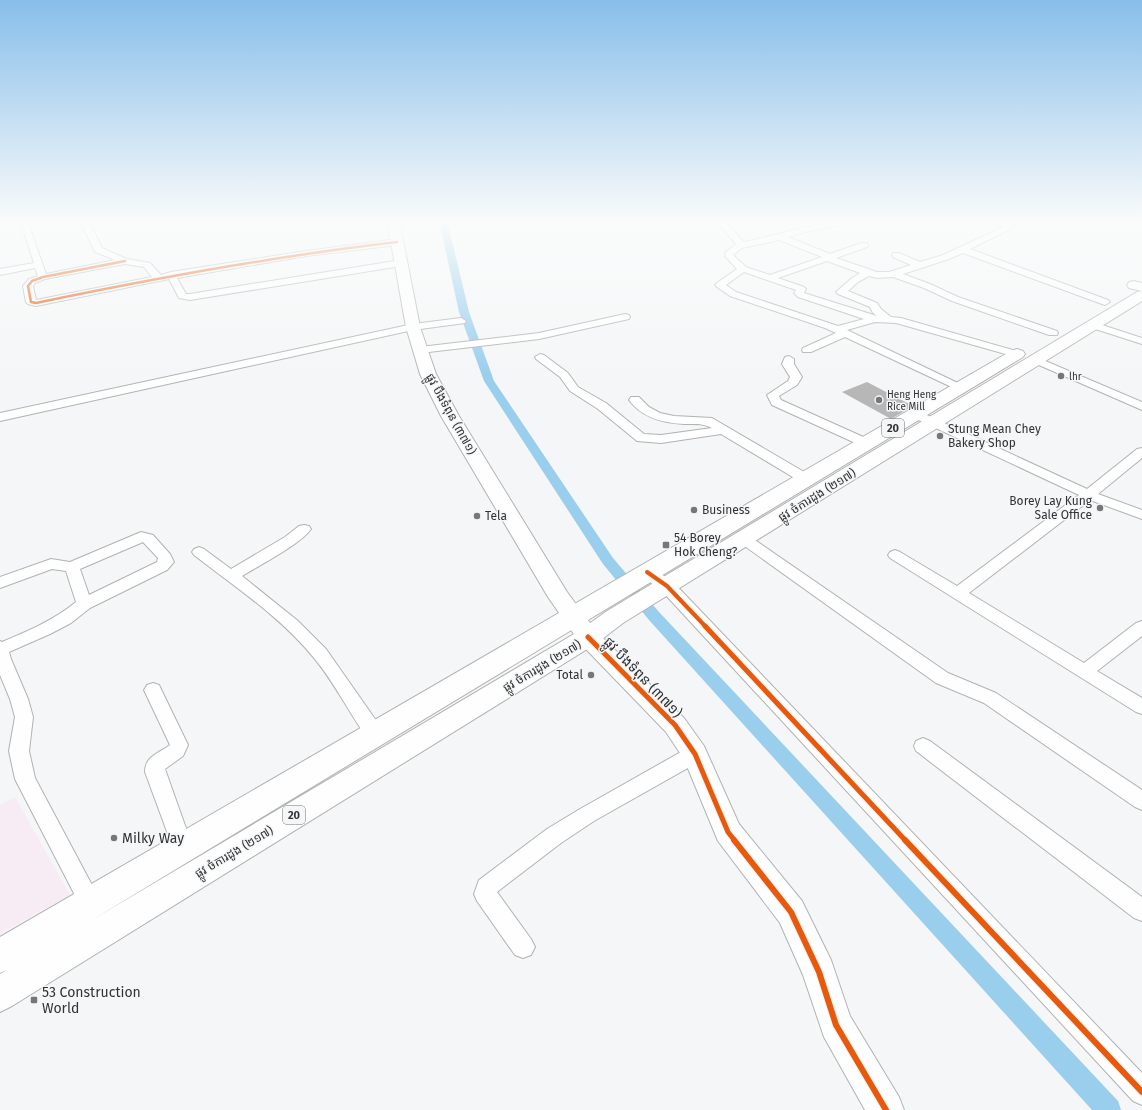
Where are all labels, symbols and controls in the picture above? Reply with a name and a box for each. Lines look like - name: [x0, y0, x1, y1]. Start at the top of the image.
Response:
- street label: ផ្លូវ បឹងទំពុន (៣៧១): [420, 371, 479, 459]
- marker: lhr: [1056, 371, 1066, 381]
- place label: lhr: [1069, 371, 1082, 383]
- place label: Heng Heng Rice Mill: [887, 389, 937, 413]
- marker: Heng Heng Rice Mill: [874, 395, 884, 405]
- road number: 20: [882, 419, 904, 437]
- place label: Stung Mean Chey Bakery Shop: [948, 422, 1041, 450]
- marker: Stung Mean Chey Bakery Shop: [935, 431, 945, 441]
- street label: ផ្លូវ ចំការដូង (២១៧): [776, 465, 860, 527]
- place label: Borey Lay Kung Sale Office: [1009, 494, 1093, 522]
- place label: Business: [702, 503, 750, 517]
- marker: Borey Lay Kung Sale Office: [1095, 503, 1105, 513]
- marker: Business: [689, 505, 699, 515]
- place label: Tela: [485, 509, 507, 523]
- marker: Tela: [472, 511, 482, 521]
- place label: 54 Borey Hok Cheng?: [674, 531, 738, 559]
- marker: 54 Borey Hok Cheng?: [661, 540, 671, 550]
- street label: ផ្លូវ បឹងទំពុន (៣៧១): [598, 633, 685, 723]
- street label: ផ្លូវ ចំការដូង (២១៧): [500, 637, 586, 698]
- place label: Total: [556, 668, 583, 682]
- marker: Total: [586, 670, 596, 680]
- road number: 20: [283, 806, 305, 824]
- street label: ផ្លូវ ចំការដូង (២១៧): [192, 823, 278, 884]
- place label: Milky Way: [122, 830, 184, 847]
- marker: Milky Way: [109, 833, 119, 843]
- place label: 53 Construction World: [42, 984, 141, 1017]
- marker: 53 Construction World: [29, 995, 39, 1005]

